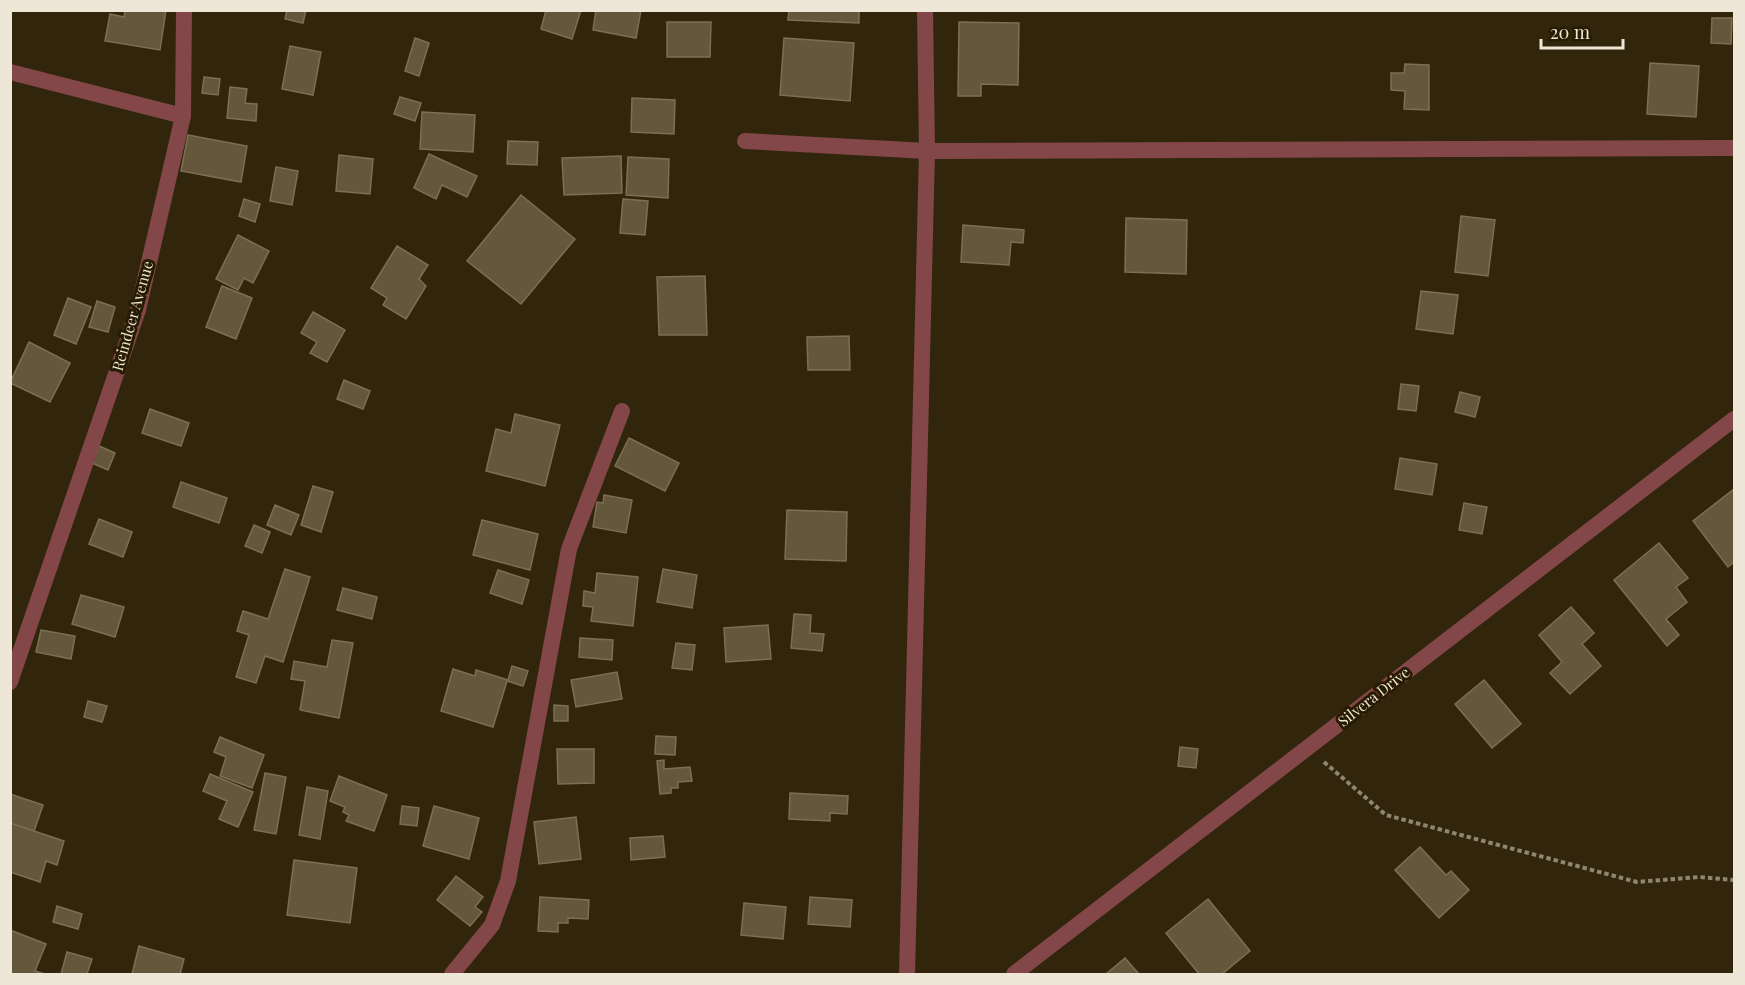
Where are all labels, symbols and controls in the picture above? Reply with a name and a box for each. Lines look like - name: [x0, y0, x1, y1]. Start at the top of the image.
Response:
- scale bar: [1541, 12, 1624, 50]
- text: 20 m: [1550, 20, 1590, 44]
- street label: Reindeer Avenue: [107, 258, 157, 373]
- street label: Silvera Drive: [1333, 662, 1413, 731]

